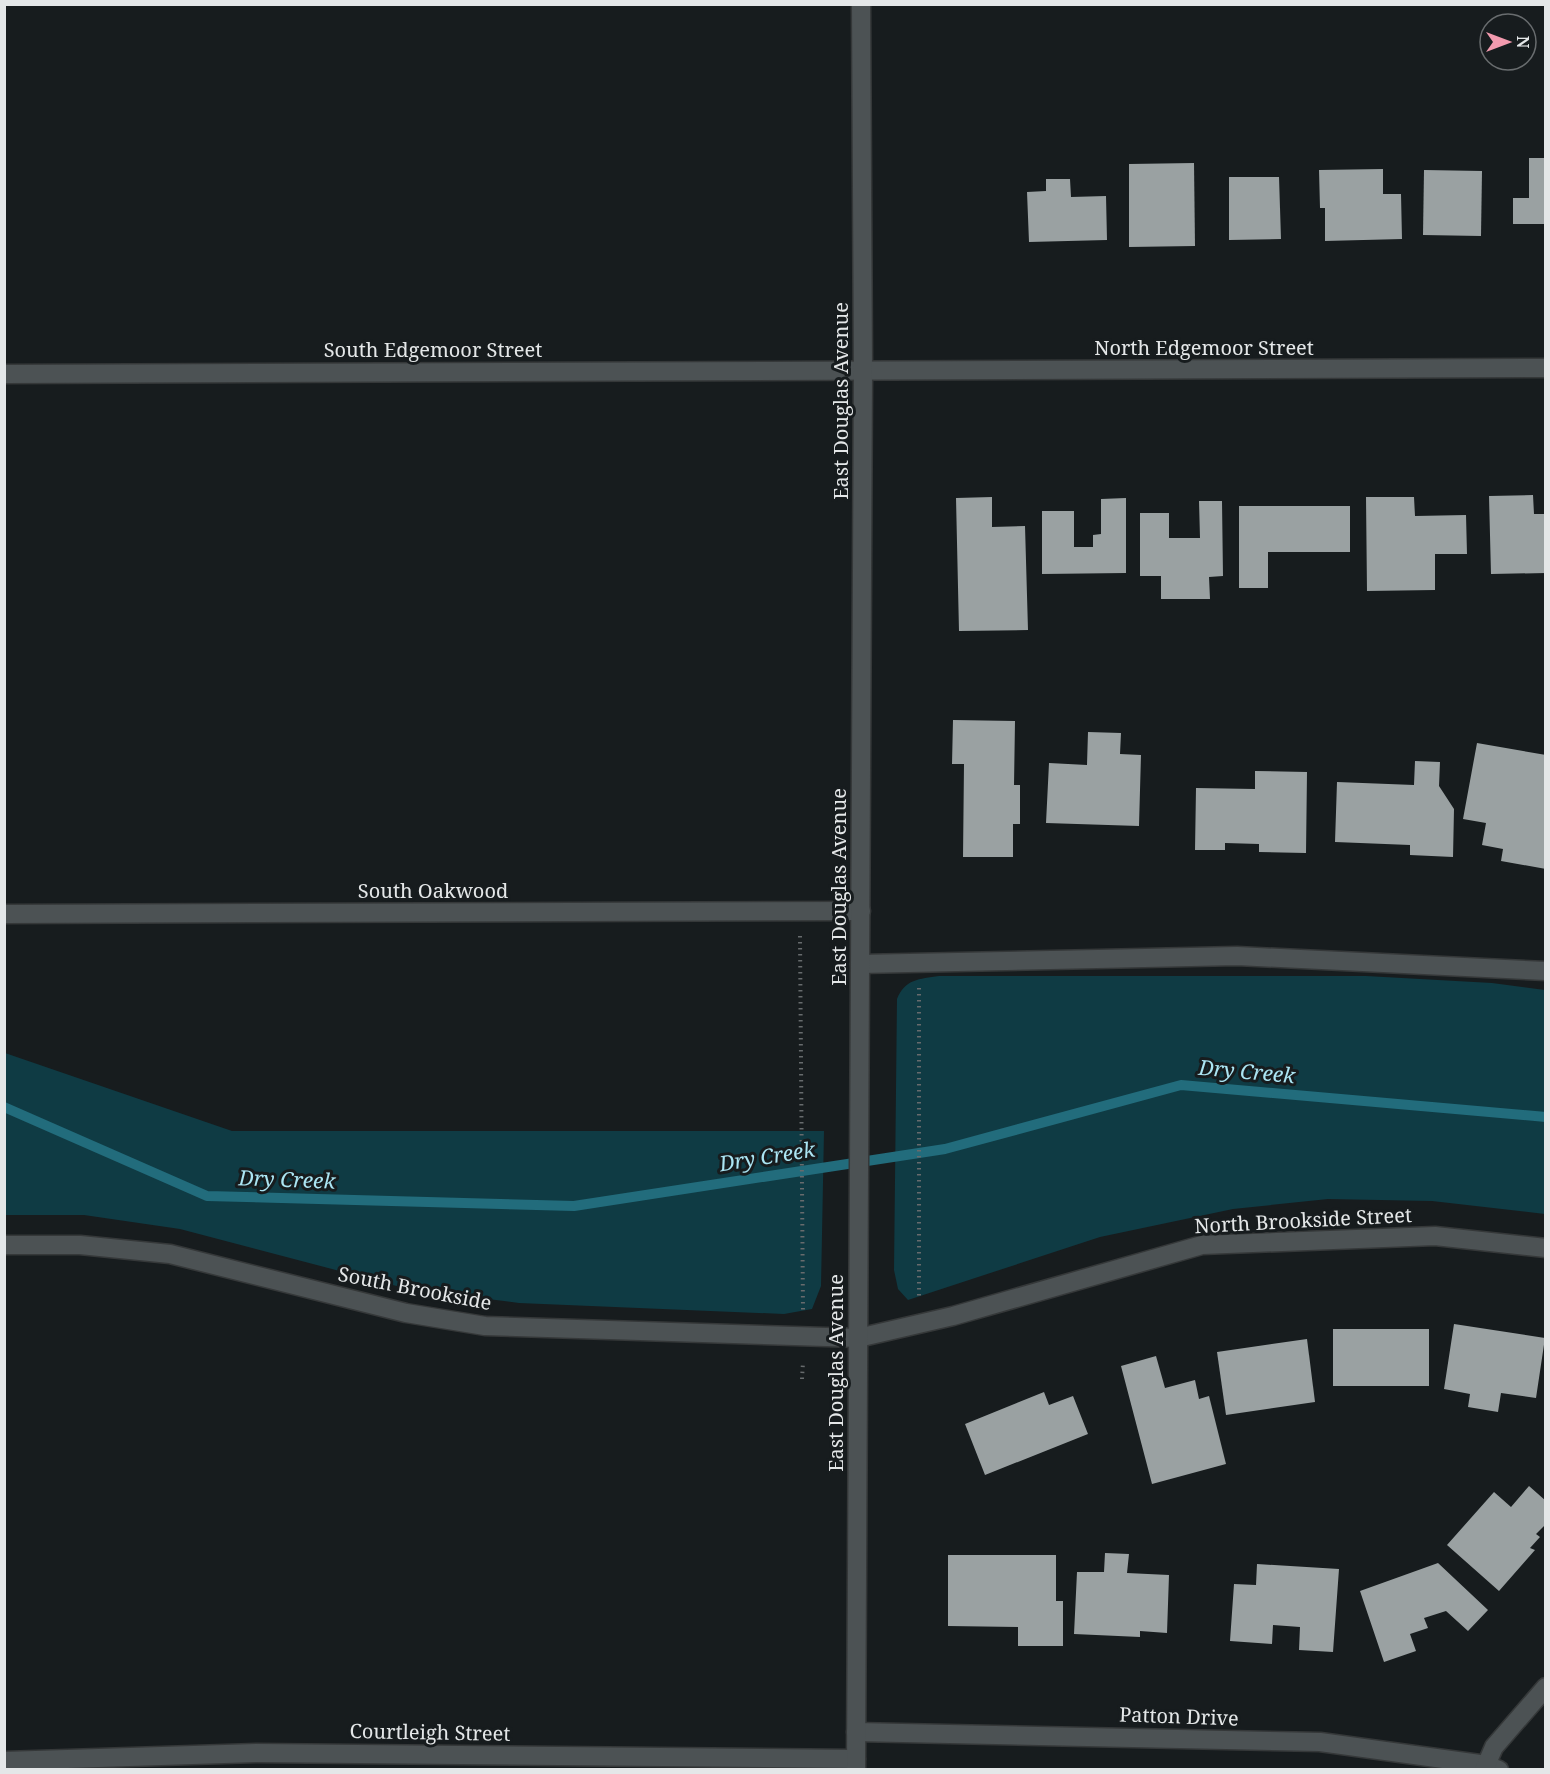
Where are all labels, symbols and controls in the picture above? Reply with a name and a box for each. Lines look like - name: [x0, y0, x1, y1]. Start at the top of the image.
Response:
- north arrow: [1478, 12, 1538, 72]
- text: N: [1512, 36, 1534, 49]
- street label: East Douglas Avenue: [827, 302, 854, 500]
- street label: North Edgemoor Street: [1094, 334, 1314, 361]
- street label: South Edgemoor Street: [324, 336, 542, 363]
- street label: East Douglas Avenue: [825, 788, 852, 986]
- street label: South Oakwood: [358, 877, 508, 904]
- water label: Dry Creek: [1197, 1053, 1297, 1089]
- water label: Dry Creek: [716, 1134, 818, 1178]
- water label: Dry Creek: [237, 1163, 337, 1195]
- street label: North Brookside Street: [1194, 1201, 1412, 1239]
- street label: South Brookside: [336, 1260, 494, 1316]
- street label: East Douglas Avenue: [822, 1274, 849, 1472]
- street label: Patton Drive: [1119, 1700, 1239, 1732]
- street label: Courtleigh Street: [349, 1717, 511, 1747]

